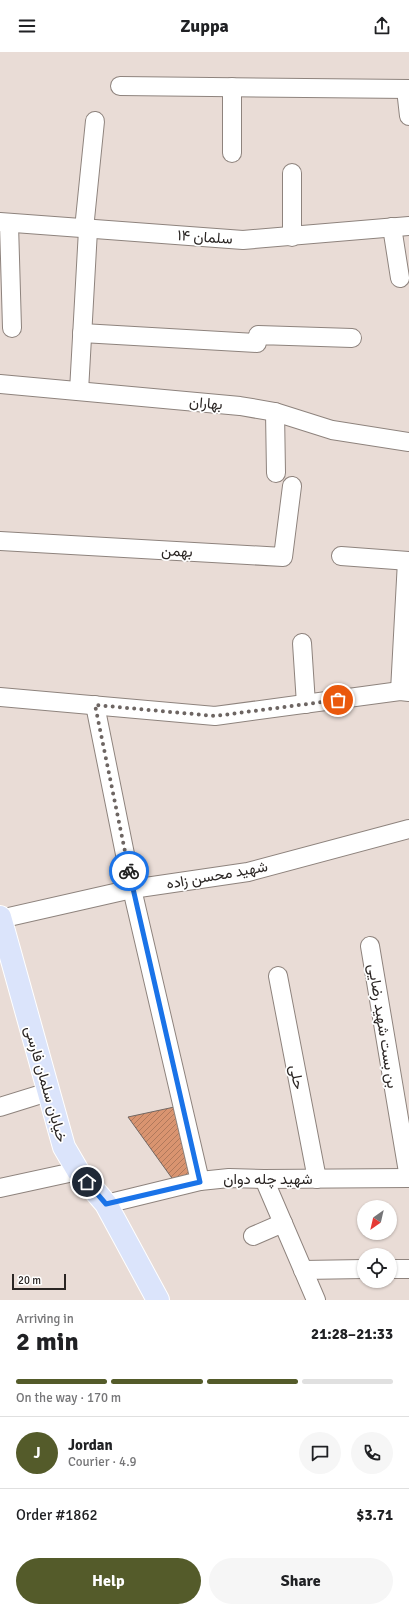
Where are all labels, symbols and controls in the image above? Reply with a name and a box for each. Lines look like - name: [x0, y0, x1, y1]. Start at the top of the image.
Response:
- icon: menu: [16, 15, 38, 37]
- text: Zuppa: [180, 15, 229, 37]
- icon: share: [371, 15, 393, 37]
- street label: سلمان ۱۴: [177, 226, 233, 248]
- street label: بهاران: [188, 393, 224, 413]
- street label: بهمن: [161, 541, 193, 562]
- pin: [321, 683, 355, 717]
- icon: bag: [327, 689, 349, 711]
- courier: [109, 851, 149, 891]
- street label: شهید محسن زاده: [165, 857, 270, 894]
- icon: bike: [118, 860, 140, 882]
- street label: بن بست شهید رضایی: [363, 962, 402, 1090]
- street label: خیابان سلمان فارسی: [20, 1024, 71, 1144]
- street label: حلی: [285, 1063, 308, 1091]
- pin: [70, 1165, 104, 1199]
- street label: شهید چله دوان: [223, 1170, 313, 1189]
- icon: home: [76, 1171, 98, 1193]
- north arrow: [357, 1200, 397, 1240]
- map controls: [357, 1200, 397, 1288]
- button: locate: [357, 1248, 397, 1288]
- scale bar: [12, 1272, 66, 1291]
- text: 20 m: [18, 1274, 41, 1287]
- text: Arriving in: [16, 1311, 74, 1327]
- text: 21:28–21:33: [311, 1325, 393, 1343]
- text: 2 min: [16, 1326, 79, 1358]
- text: On the way · 170 m: [16, 1390, 121, 1406]
- button: chat: [299, 1432, 341, 1474]
- button: phone: [351, 1432, 393, 1474]
- text: Jordan: [68, 1436, 113, 1454]
- text: J: [33, 1444, 41, 1462]
- text: Courier · 4.9: [68, 1454, 137, 1470]
- text: Order #1862: [16, 1506, 98, 1524]
- text: $3.71: [356, 1506, 393, 1524]
- button: Help: [16, 1558, 201, 1604]
- button: Share: [209, 1558, 393, 1604]

